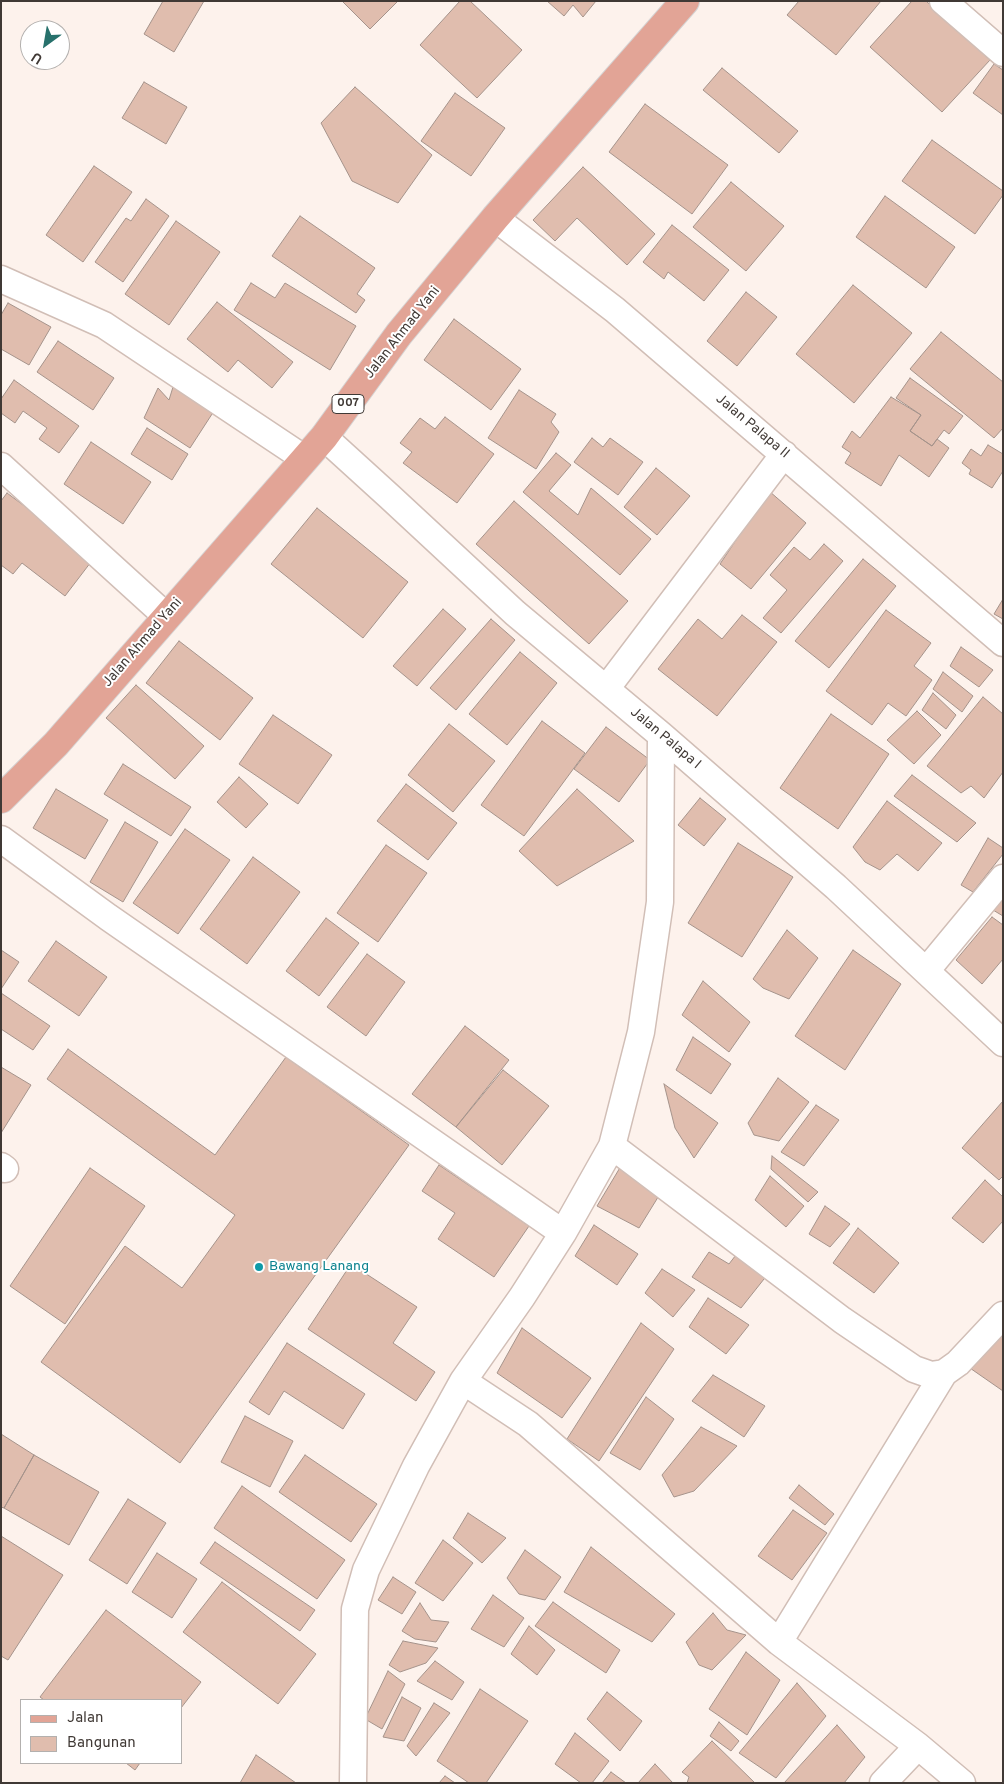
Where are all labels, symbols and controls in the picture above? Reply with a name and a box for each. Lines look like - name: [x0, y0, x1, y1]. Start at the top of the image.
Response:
- north arrow: [20, 20, 70, 70]
- text: U: [29, 47, 46, 67]
- street label: Jalan Ahmad Yani: [362, 283, 444, 383]
- street label: Jalan Palapa II: [712, 391, 792, 463]
- road number: 007: [332, 394, 364, 414]
- street label: Jalan Ahmad Yani: [100, 595, 186, 691]
- street label: Jalan Palapa I: [626, 705, 704, 773]
- place label: Bawang Lanang: [269, 1259, 369, 1275]
- marker: Bawang Lanang: [253, 1261, 265, 1273]
- legend: [20, 1699, 182, 1764]
- text: Jalan: [67, 1709, 104, 1728]
- text: Bangunan: [67, 1734, 136, 1753]

